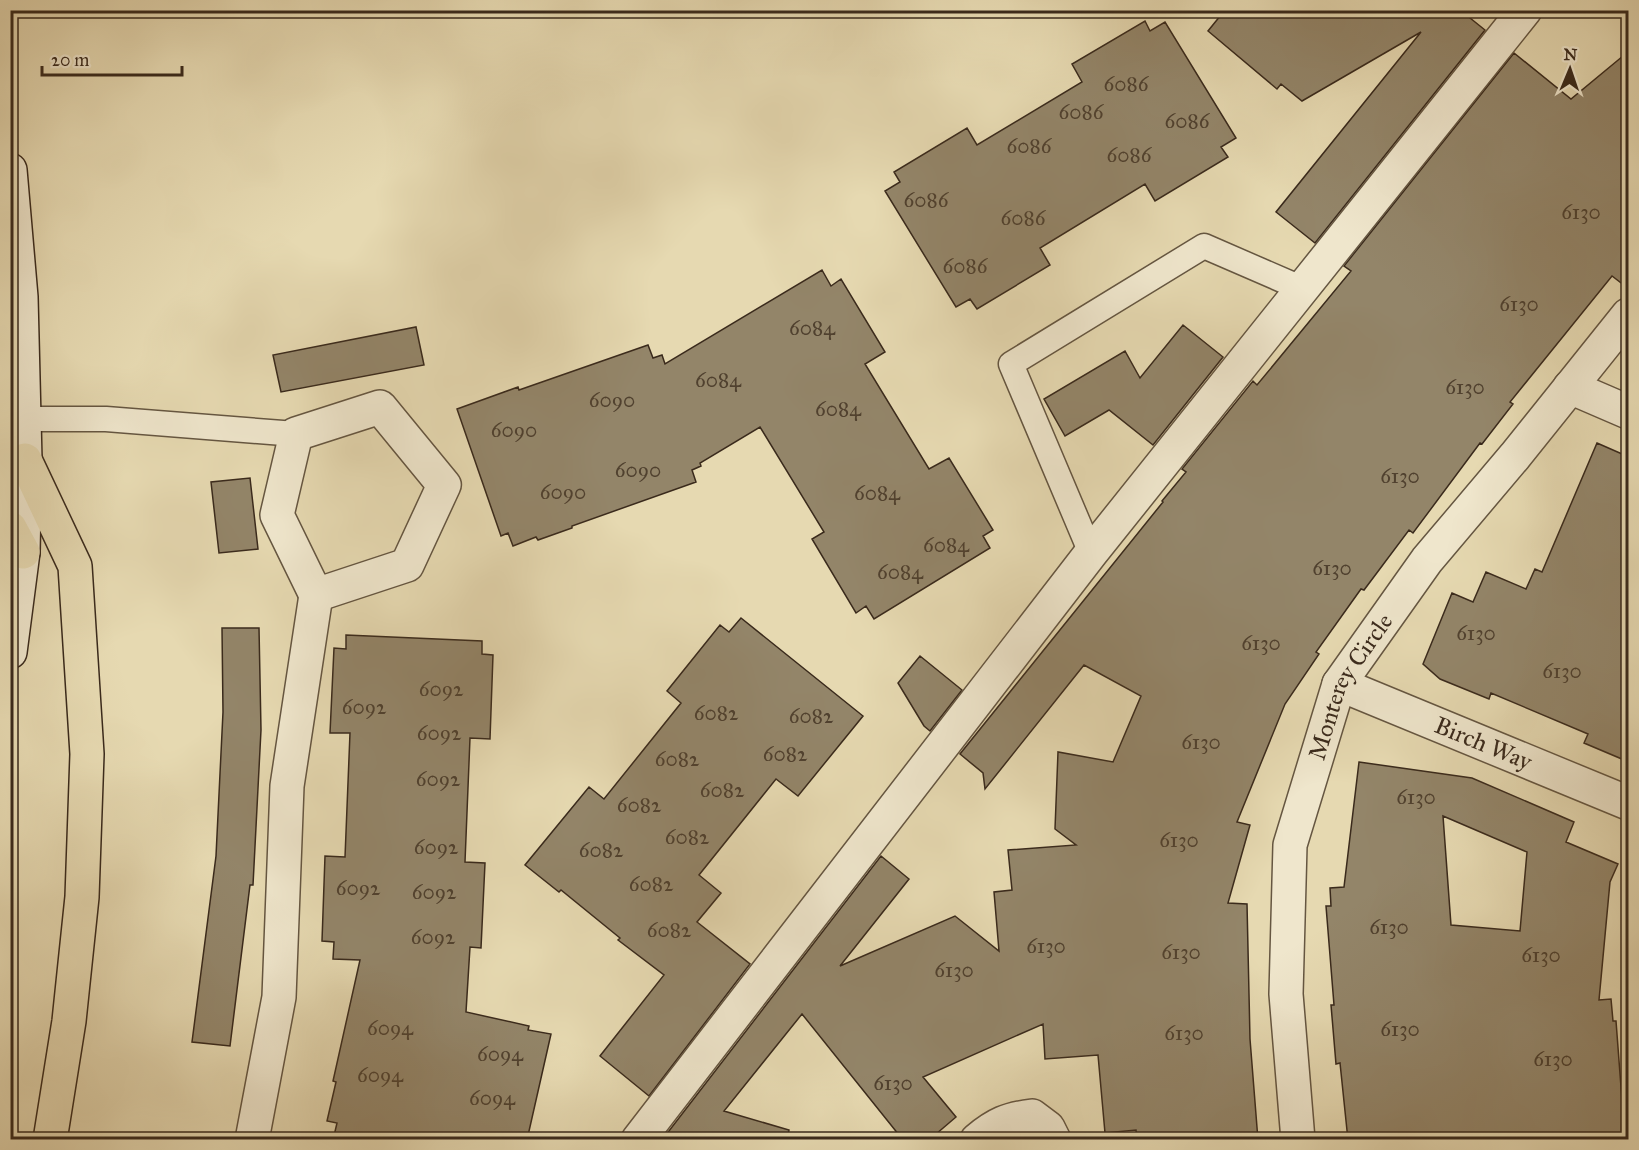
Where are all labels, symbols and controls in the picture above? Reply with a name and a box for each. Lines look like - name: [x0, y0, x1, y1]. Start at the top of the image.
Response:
- scale bar: [42, 39, 182, 77]
- north arrow: [1540, 39, 1600, 99]
- text: N: [1563, 45, 1578, 64]
- text: 20 m: [51, 49, 89, 71]
- house number: 6086: [1104, 71, 1150, 97]
- house number: 6086: [1059, 99, 1105, 125]
- house number: 6086: [1165, 108, 1211, 134]
- house number: 6086: [1007, 133, 1053, 159]
- house number: 6086: [1107, 142, 1153, 168]
- house number: 6086: [904, 187, 950, 213]
- house number: 6130: [1561, 199, 1601, 225]
- house number: 6086: [1001, 205, 1047, 231]
- house number: 6086: [943, 253, 989, 279]
- house number: 6130: [1499, 291, 1539, 317]
- house number: 6084: [789, 315, 836, 341]
- house number: 6084: [695, 367, 742, 393]
- house number: 6130: [1445, 374, 1485, 400]
- house number: 6090: [589, 387, 635, 413]
- house number: 6084: [815, 396, 862, 422]
- house number: 6090: [491, 417, 537, 443]
- house number: 6090: [615, 457, 661, 483]
- house number: 6130: [1380, 463, 1420, 489]
- house number: 6090: [540, 479, 586, 505]
- house number: 6084: [854, 480, 901, 506]
- house number: 6084: [923, 532, 970, 558]
- house number: 6130: [1312, 555, 1352, 581]
- house number: 6084: [877, 559, 924, 585]
- street label: Monterey Circle: [1302, 608, 1399, 764]
- house number: 6130: [1456, 620, 1496, 646]
- house number: 6130: [1241, 630, 1281, 656]
- house number: 6130: [1542, 658, 1582, 684]
- house number: 6092: [419, 676, 464, 702]
- house number: 6092: [342, 694, 387, 720]
- house number: 6082: [694, 700, 739, 726]
- house number: 6082: [789, 703, 834, 729]
- street label: Birch Way: [1430, 710, 1537, 777]
- house number: 6092: [417, 720, 462, 746]
- house number: 6130: [1181, 729, 1221, 755]
- house number: 6082: [763, 741, 808, 767]
- house number: 6082: [655, 746, 700, 772]
- house number: 6092: [416, 766, 461, 792]
- house number: 6082: [700, 777, 745, 803]
- house number: 6130: [1396, 784, 1436, 810]
- house number: 6082: [617, 792, 662, 818]
- house number: 6082: [665, 824, 710, 850]
- house number: 6130: [1159, 827, 1199, 853]
- house number: 6092: [414, 834, 459, 860]
- house number: 6082: [579, 837, 624, 863]
- house number: 6082: [629, 871, 674, 897]
- house number: 6092: [336, 875, 381, 901]
- house number: 6092: [412, 879, 457, 905]
- house number: 6130: [1369, 914, 1409, 940]
- house number: 6082: [647, 917, 692, 943]
- house number: 6092: [411, 924, 456, 950]
- house number: 6130: [1026, 933, 1066, 959]
- house number: 6130: [1161, 939, 1201, 965]
- house number: 6130: [1521, 942, 1561, 968]
- house number: 6130: [934, 957, 974, 983]
- house number: 6094: [367, 1015, 414, 1041]
- house number: 6130: [1380, 1016, 1420, 1042]
- house number: 6130: [1164, 1020, 1204, 1046]
- house number: 6094: [477, 1041, 524, 1067]
- house number: 6130: [1533, 1046, 1573, 1072]
- house number: 6094: [357, 1062, 404, 1088]
- house number: 6130: [873, 1070, 913, 1096]
- house number: 6094: [469, 1085, 516, 1111]

